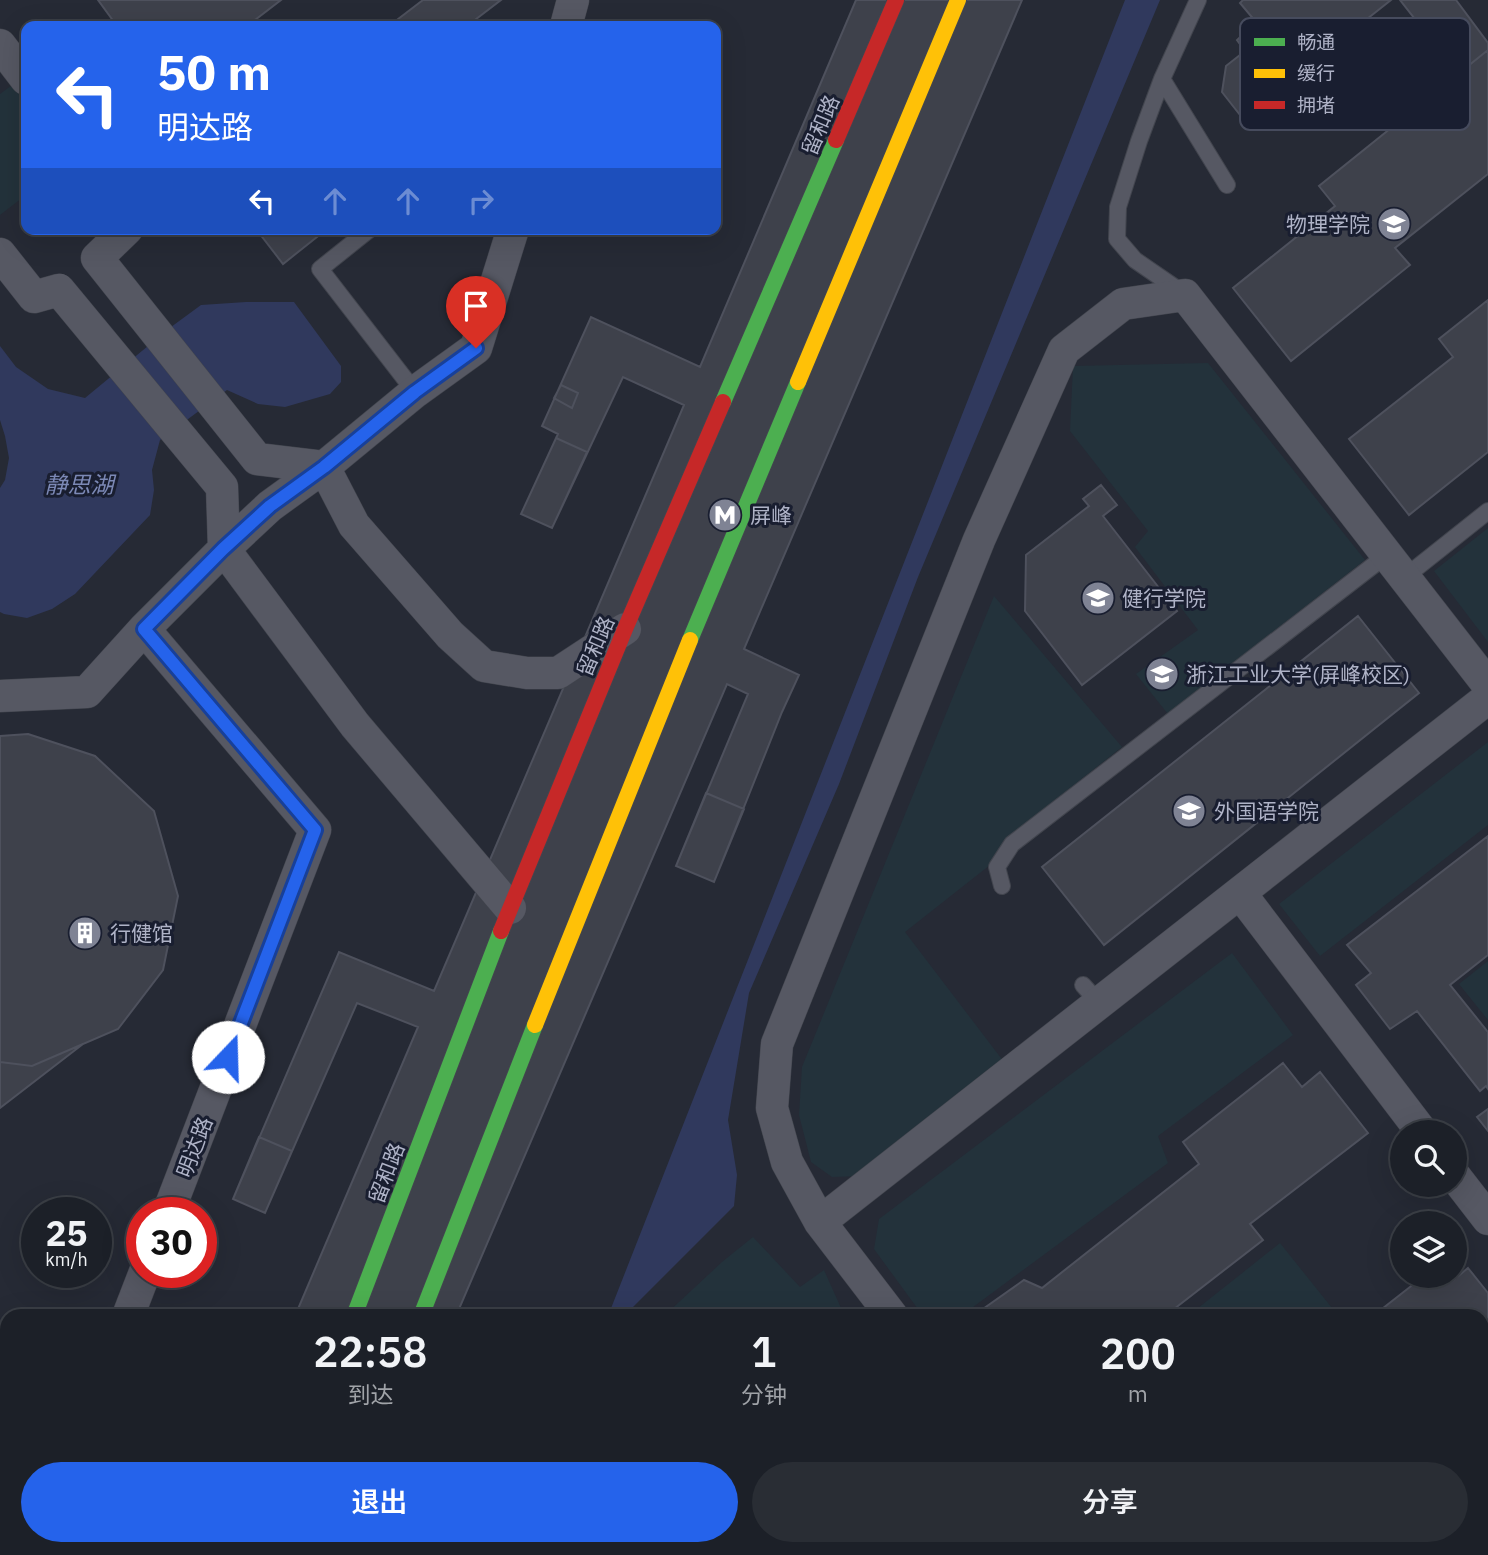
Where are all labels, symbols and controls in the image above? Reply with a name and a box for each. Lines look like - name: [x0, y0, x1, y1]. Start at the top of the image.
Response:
- legend: [1240, 18, 1470, 130]
- text: 畅通: [1297, 30, 1335, 54]
- text: 50 m: [157, 40, 271, 103]
- icon: left: [42, 49, 133, 140]
- text: 缓行: [1297, 61, 1335, 85]
- street label: 留和路: [795, 91, 845, 159]
- text: 拥堵: [1297, 93, 1335, 117]
- text: 明达路: [157, 106, 253, 148]
- icon: left: [243, 182, 281, 220]
- icon: ahead: [316, 182, 354, 220]
- icon: ahead: [389, 182, 427, 220]
- icon: right: [462, 182, 500, 220]
- school or university icon: 物理学院: [1375, 205, 1413, 243]
- place label: 物理学院: [1286, 210, 1370, 238]
- pin: [446, 276, 506, 348]
- icon: arrive: [457, 287, 495, 325]
- water label: 静思湖: [45, 469, 117, 499]
- metro station icon: 屏峰: [706, 496, 744, 534]
- place label: 屏峰: [750, 501, 792, 529]
- school or university icon: 健行学院: [1079, 579, 1117, 617]
- place label: 健行学院: [1122, 584, 1206, 612]
- street label: 留和路: [570, 612, 620, 680]
- school or university icon: 浙江工业大学(屏峰校区): [1143, 655, 1181, 693]
- place label: 浙江工业大学(屏峰校区): [1186, 660, 1410, 688]
- school or university icon: 外国语学院: [1170, 792, 1208, 830]
- place label: 外国语学院: [1214, 797, 1319, 825]
- building icon: 行健馆: [66, 914, 104, 952]
- place label: 行健馆: [110, 919, 173, 947]
- position arrow: [191, 1020, 265, 1094]
- street label: 明达路: [170, 1113, 218, 1181]
- map controls: [1390, 1120, 1467, 1288]
- button: search: [1390, 1120, 1467, 1197]
- street label: 留和路: [362, 1139, 410, 1207]
- speed limit sign: 30: [126, 1197, 217, 1288]
- text: 25: [45, 1210, 88, 1256]
- button: layers: [1390, 1211, 1467, 1288]
- text: km/h: [45, 1248, 88, 1271]
- text: 22:58: [313, 1324, 428, 1379]
- text: 1: [751, 1324, 776, 1379]
- text: 200: [1100, 1326, 1176, 1381]
- text: m: [1128, 1378, 1148, 1408]
- text: 到达: [347, 1379, 393, 1409]
- text: 分钟: [741, 1379, 787, 1409]
- button: 退出: [21, 1462, 738, 1542]
- button: 分享: [752, 1462, 1468, 1542]

